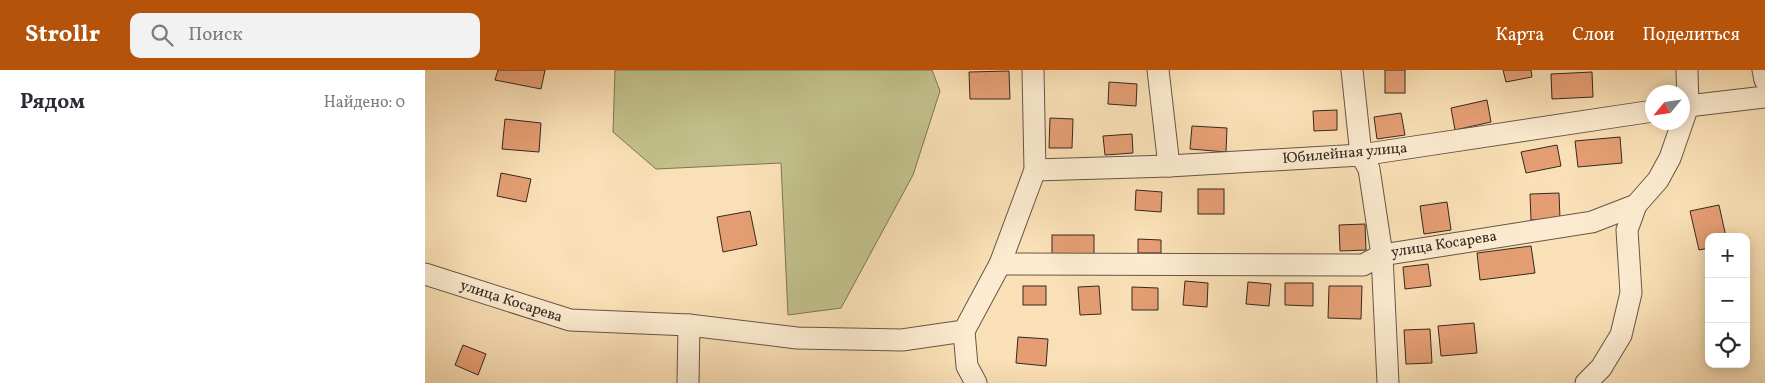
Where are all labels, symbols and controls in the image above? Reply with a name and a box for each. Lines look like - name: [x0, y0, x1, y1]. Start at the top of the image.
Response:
- search box: [130, 13, 480, 58]
- text: Strollr: [25, 18, 100, 52]
- icon: search: [148, 21, 176, 49]
- text: Поиск: [188, 22, 243, 48]
- text: Карта: [1496, 23, 1544, 48]
- text: Слои: [1572, 23, 1614, 48]
- text: Поделиться: [1642, 23, 1740, 48]
- north arrow: [1645, 85, 1690, 130]
- text: Рядом: [20, 88, 85, 117]
- text: Найдено: 0: [324, 92, 405, 114]
- street label: Юбилейная улица: [1282, 138, 1408, 170]
- street label: улица Косарева: [1390, 226, 1498, 264]
- map controls: [1705, 233, 1750, 368]
- button: +: [1705, 233, 1750, 278]
- street label: улица Косарева: [457, 276, 565, 328]
- button: −: [1705, 278, 1750, 323]
- button: locate: [1705, 323, 1750, 368]

